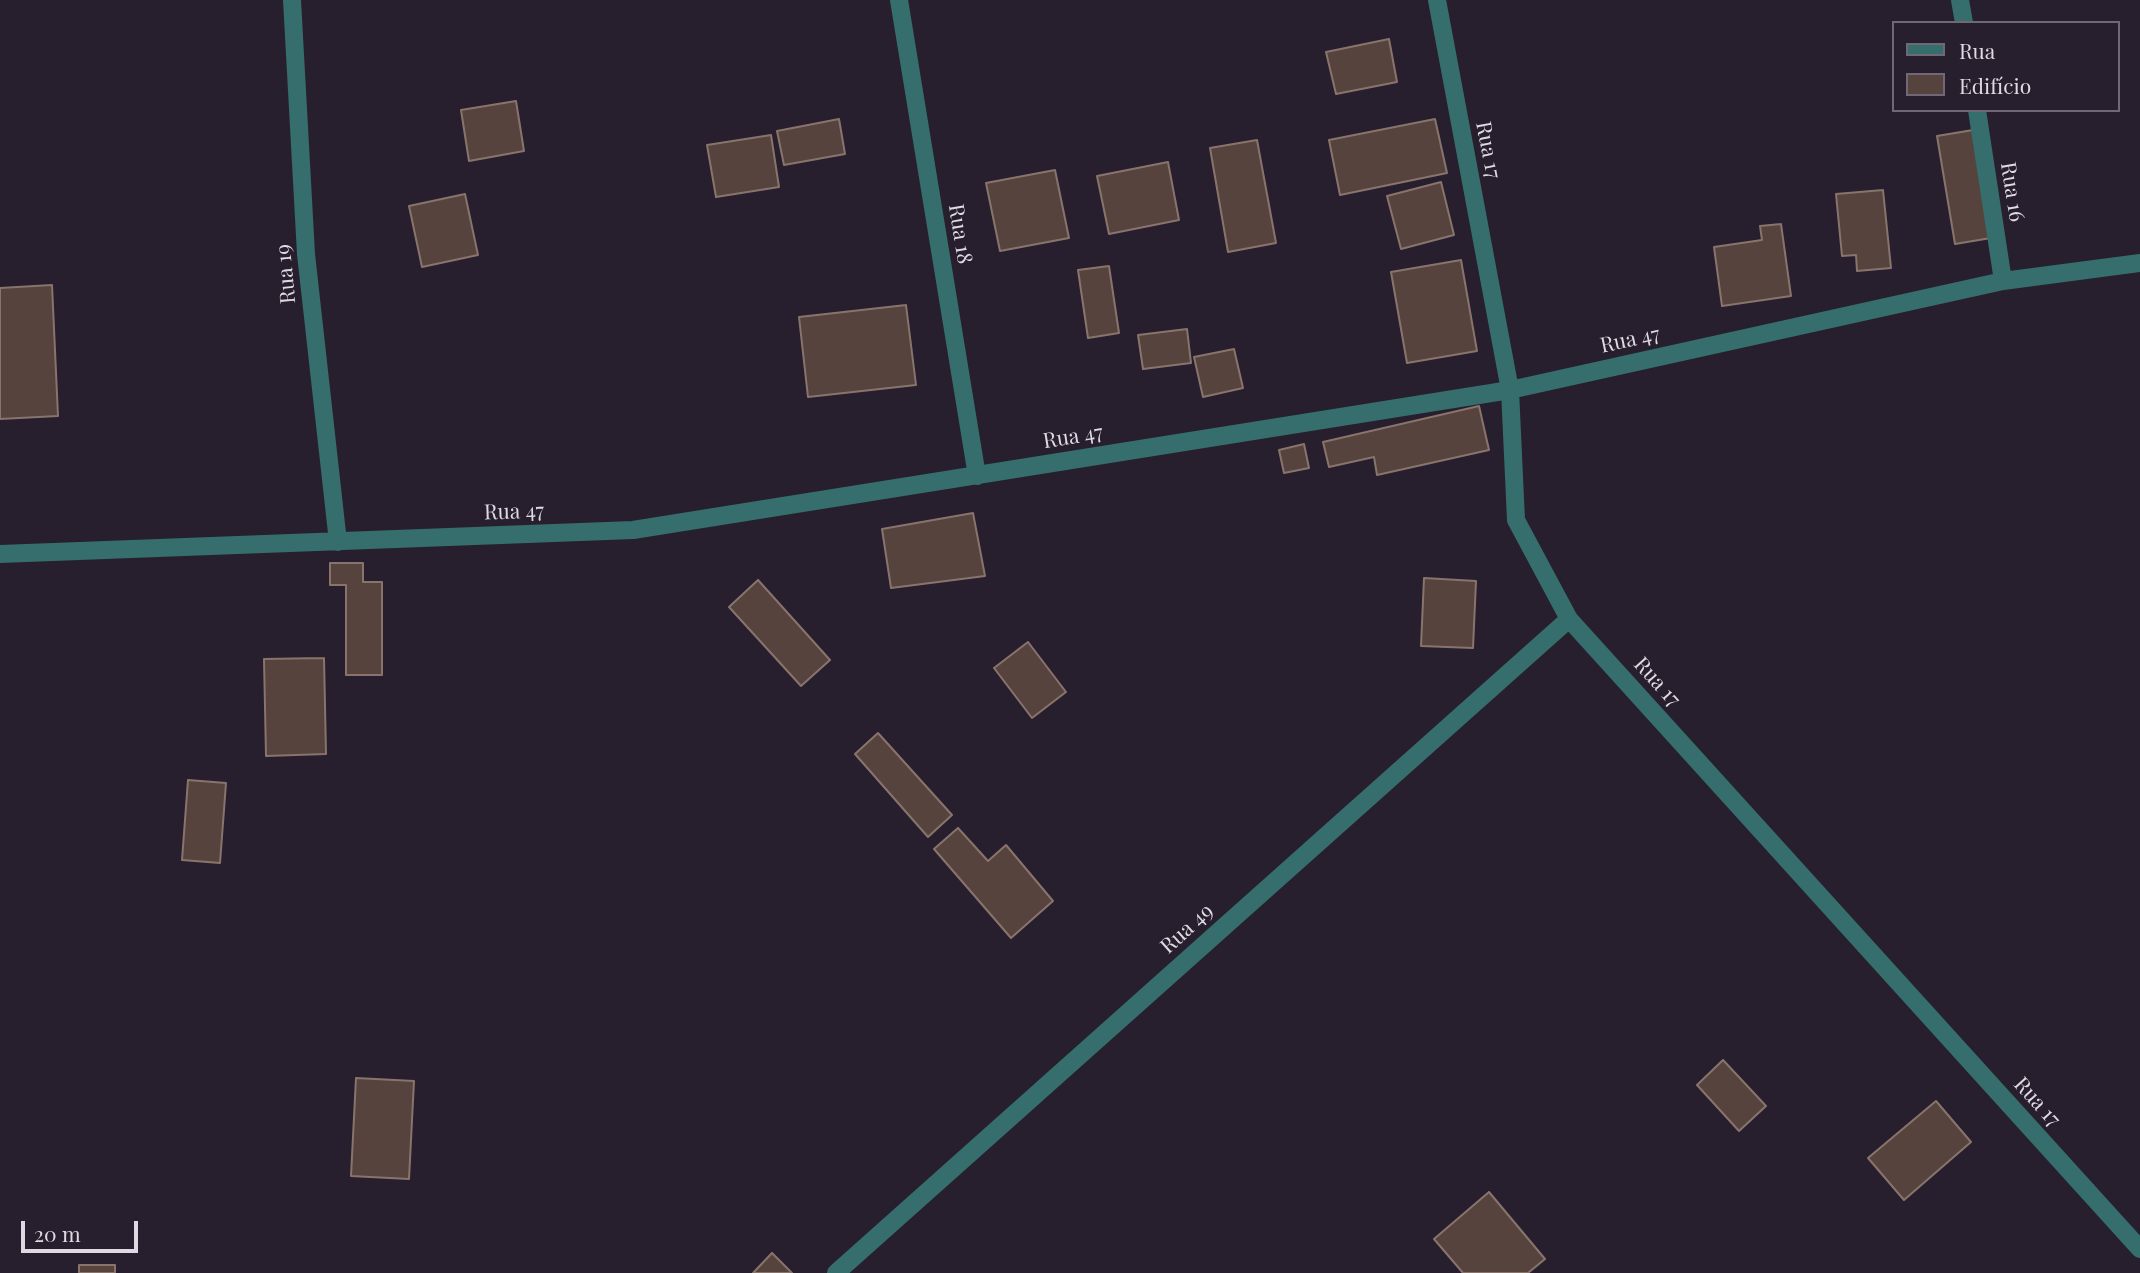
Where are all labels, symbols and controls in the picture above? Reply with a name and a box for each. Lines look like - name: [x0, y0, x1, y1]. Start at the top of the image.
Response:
- legend: [1892, 21, 2119, 112]
- text: Rua: [1959, 36, 1995, 64]
- text: Edifício: [1959, 71, 2031, 99]
- street label: Rua 17: [1470, 119, 1506, 181]
- street label: Rua 16: [1995, 160, 2029, 224]
- street label: Rua 18: [943, 202, 977, 266]
- street label: Rua 19: [271, 243, 301, 305]
- street label: Rua 47: [1598, 321, 1662, 359]
- street label: Rua 47: [1041, 420, 1105, 454]
- street label: Rua 47: [484, 498, 544, 526]
- street label: Rua 17: [1628, 652, 1686, 712]
- street label: Rua 49: [1155, 899, 1219, 959]
- street label: Rua 17: [2008, 1072, 2066, 1132]
- scale bar: [24, 1206, 142, 1250]
- text: 20 m: [34, 1219, 81, 1247]

